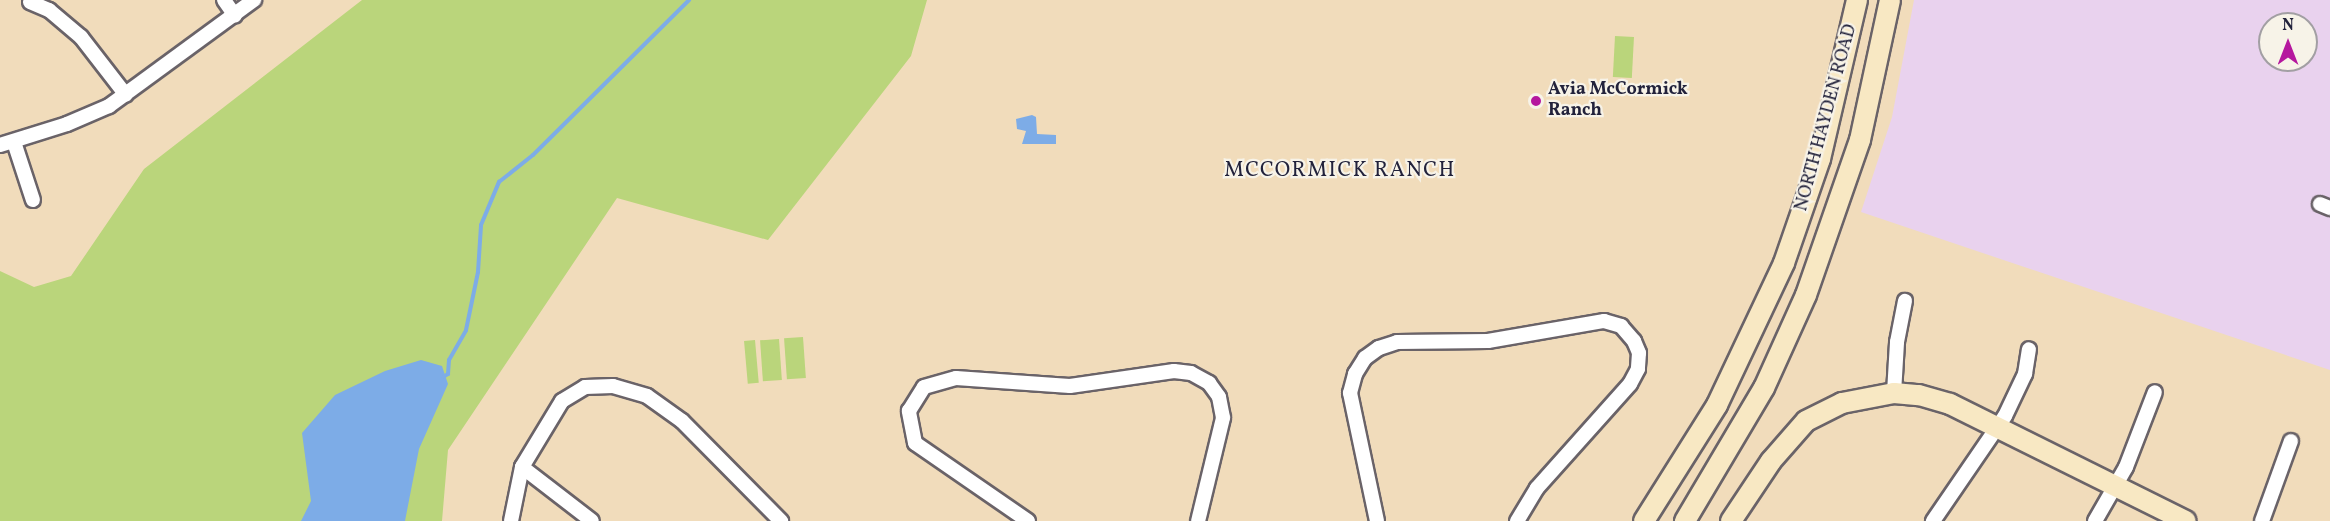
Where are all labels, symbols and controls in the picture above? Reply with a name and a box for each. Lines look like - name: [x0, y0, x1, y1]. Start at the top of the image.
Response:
- north arrow: [2258, 12, 2318, 72]
- text: N: [2282, 15, 2294, 37]
- street label: NORTH HAYDEN ROAD: [1792, 22, 1862, 214]
- place label: Avia McCormick Ranch: [1548, 80, 1688, 122]
- marker: Avia McCormick Ranch: [1529, 94, 1543, 108]
- district label: MCCORMICK RANCH: [1224, 158, 1456, 184]

